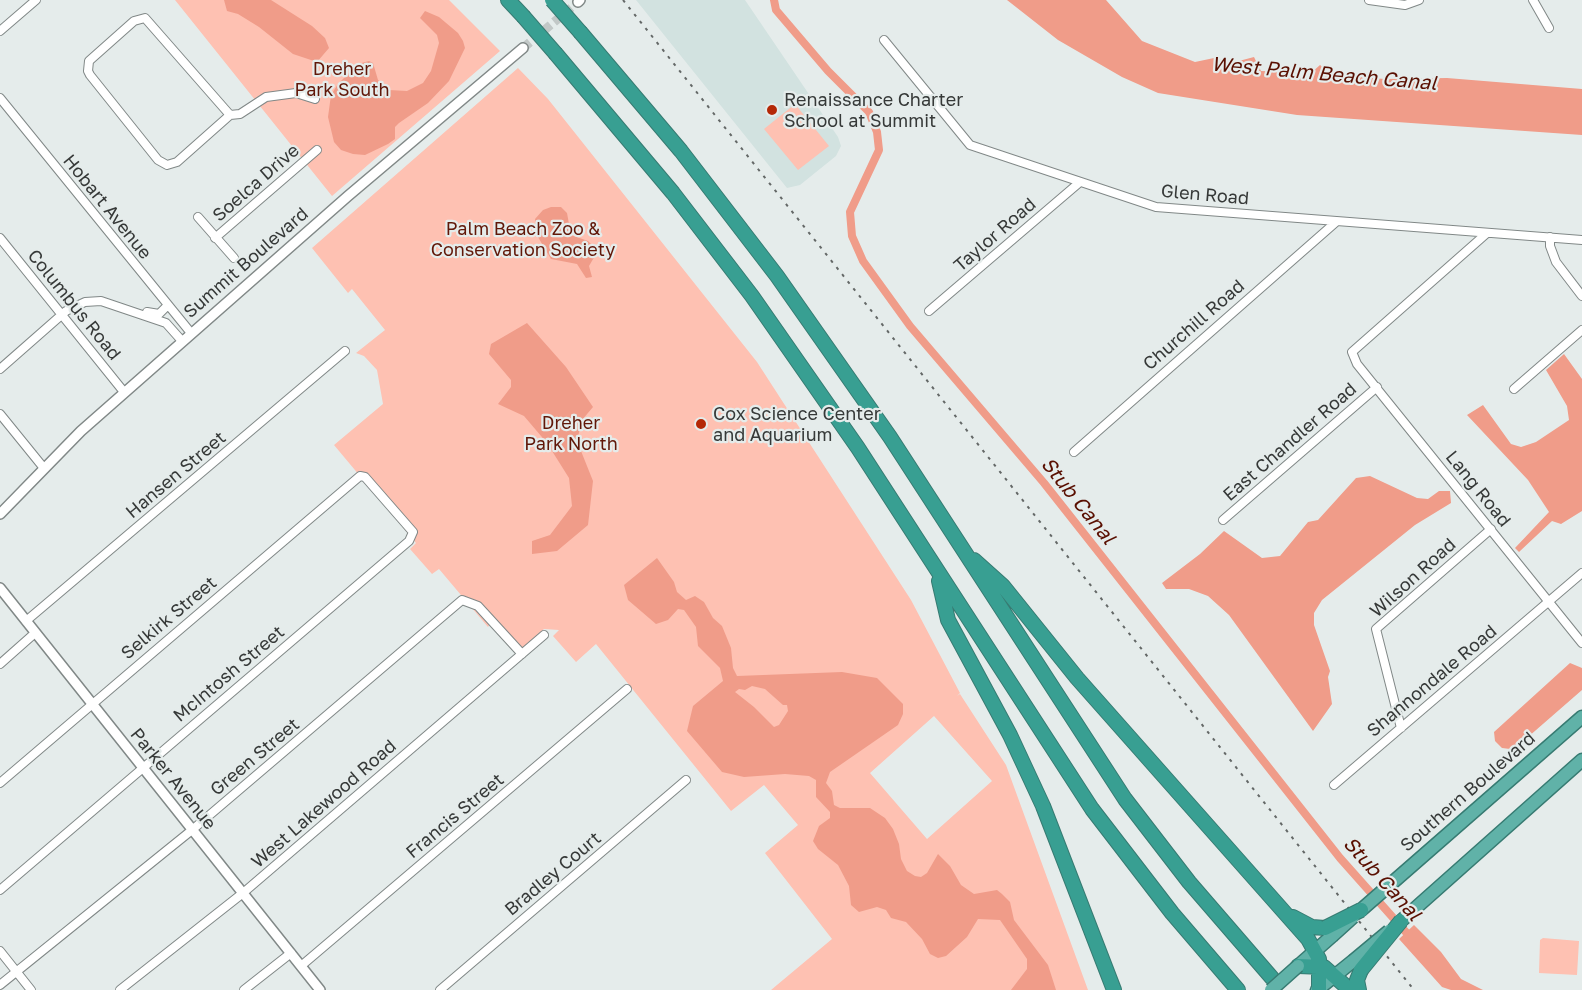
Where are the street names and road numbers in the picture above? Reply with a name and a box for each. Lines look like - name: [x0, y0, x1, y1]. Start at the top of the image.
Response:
- street label: Soelca Drive: [208, 140, 304, 226]
- street label: Hobart Avenue: [58, 150, 156, 264]
- street label: Glen Road: [1160, 180, 1250, 210]
- street label: Taylor Road: [950, 194, 1040, 276]
- street label: Summit Boulevard: [179, 203, 313, 323]
- street label: Columbus Road: [23, 245, 125, 365]
- street label: Churchill Road: [1139, 275, 1249, 375]
- street label: East Chandler Road: [1219, 378, 1361, 506]
- street label: Hansen Street: [122, 427, 230, 523]
- street label: Lang Road: [1441, 447, 1515, 531]
- street label: Wilson Road: [1366, 534, 1460, 622]
- street label: Selkirk Street: [117, 572, 221, 664]
- street label: Shannondale Road: [1363, 620, 1501, 742]
- street label: McIntosh Street: [169, 621, 289, 727]
- street label: Green Street: [206, 714, 304, 800]
- street label: Parker Avenue: [126, 724, 220, 834]
- street label: Southern Boulevard: [1396, 728, 1540, 856]
- street label: West Lakewood Road: [247, 735, 401, 873]
- street label: Francis Street: [402, 769, 508, 863]
- street label: Bradley Court: [501, 828, 605, 920]

